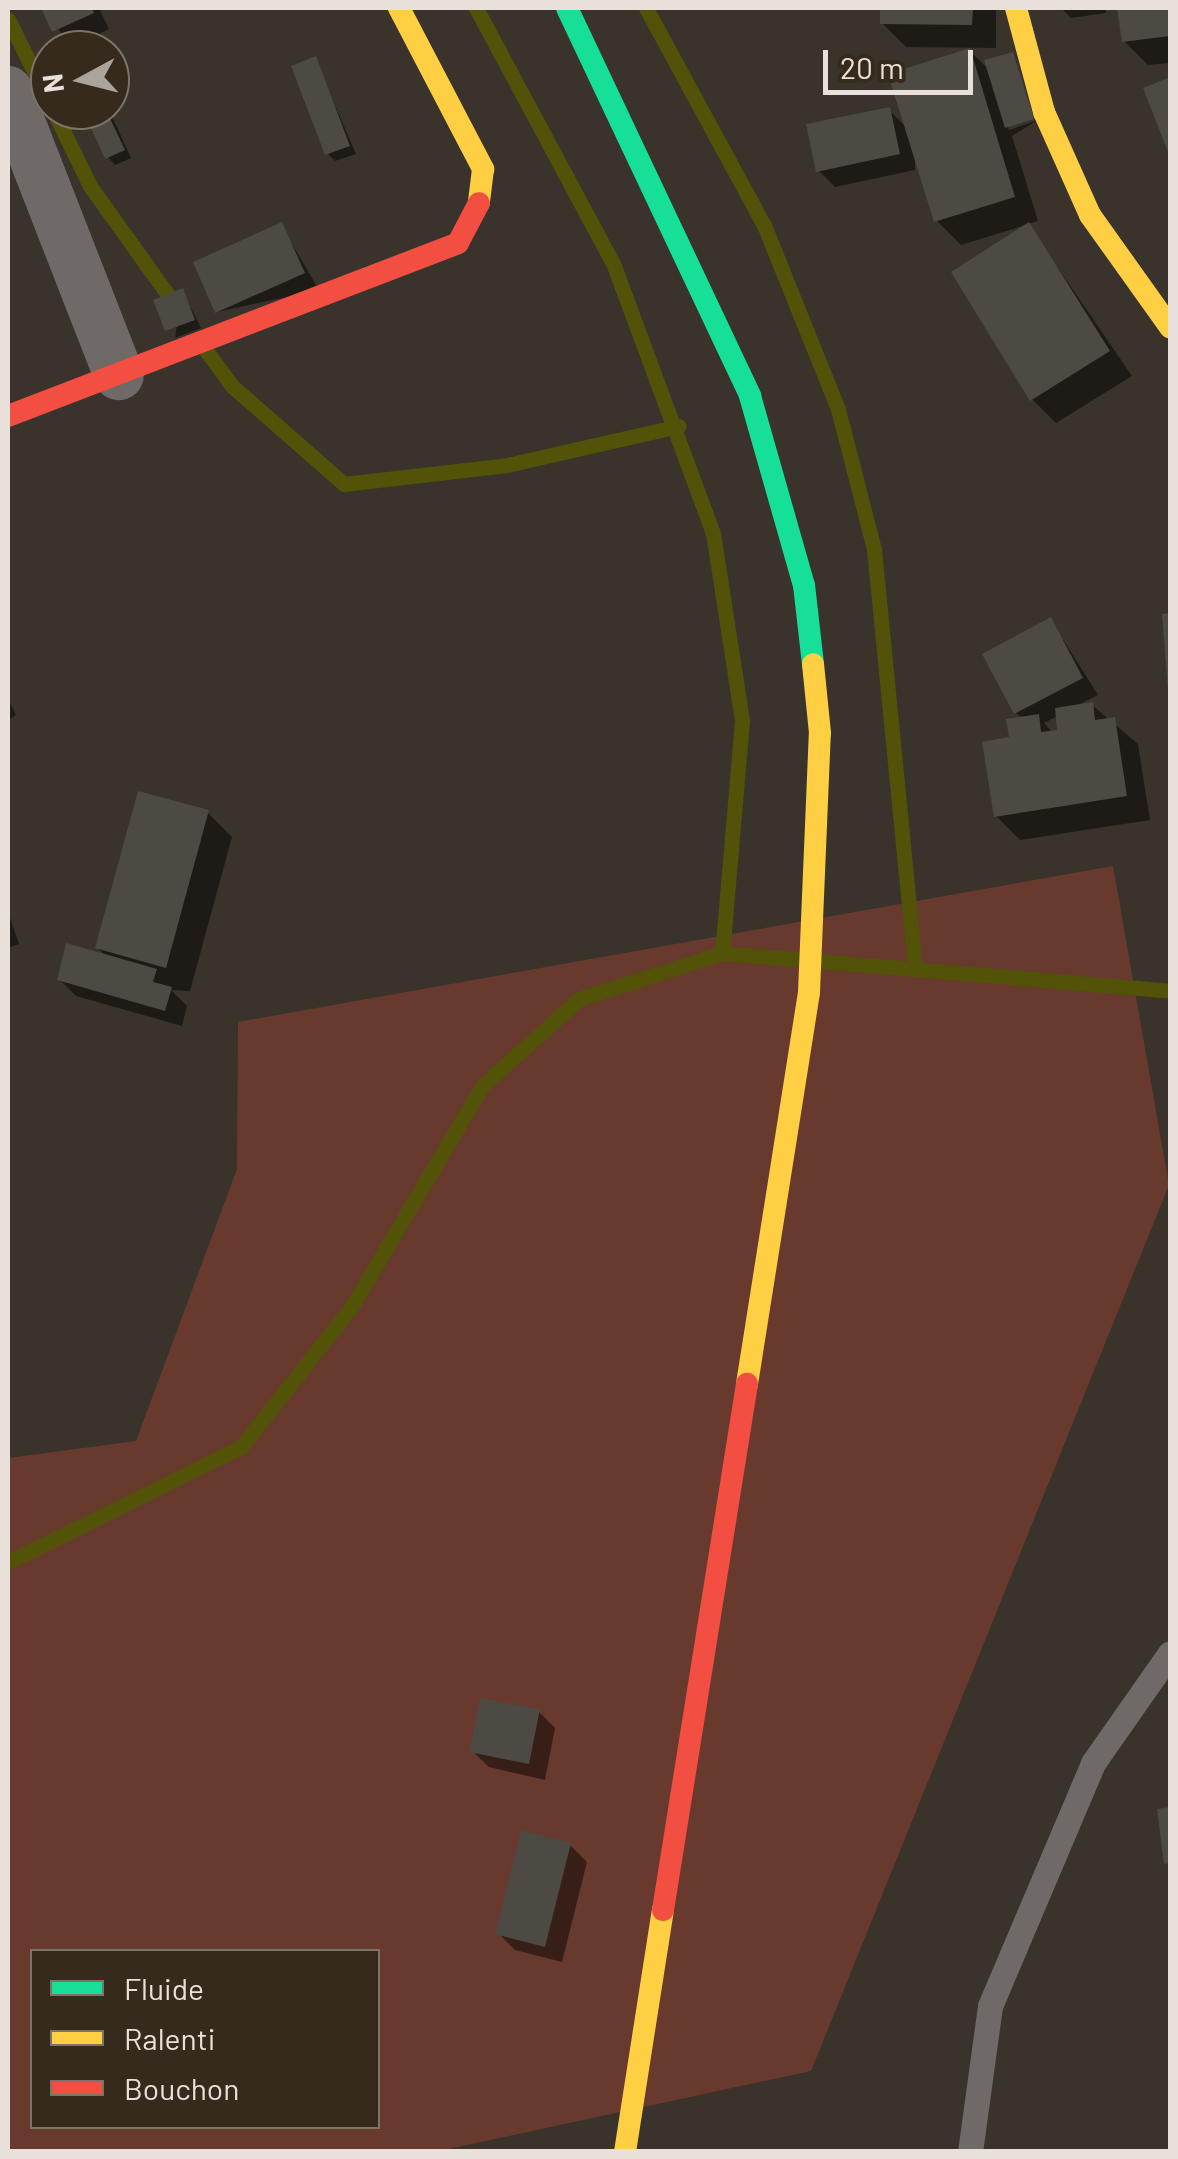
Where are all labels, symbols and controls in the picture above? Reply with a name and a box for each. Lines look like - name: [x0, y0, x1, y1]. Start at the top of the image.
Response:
- north arrow: [30, 30, 130, 130]
- scale bar: [828, 30, 978, 92]
- text: 20 m: [840, 49, 904, 85]
- text: N: [34, 72, 70, 95]
- legend: [30, 1949, 380, 2129]
- text: Fluide: [124, 1970, 204, 2006]
- text: Ralenti: [124, 2020, 215, 2056]
- text: Bouchon: [124, 2070, 239, 2106]

